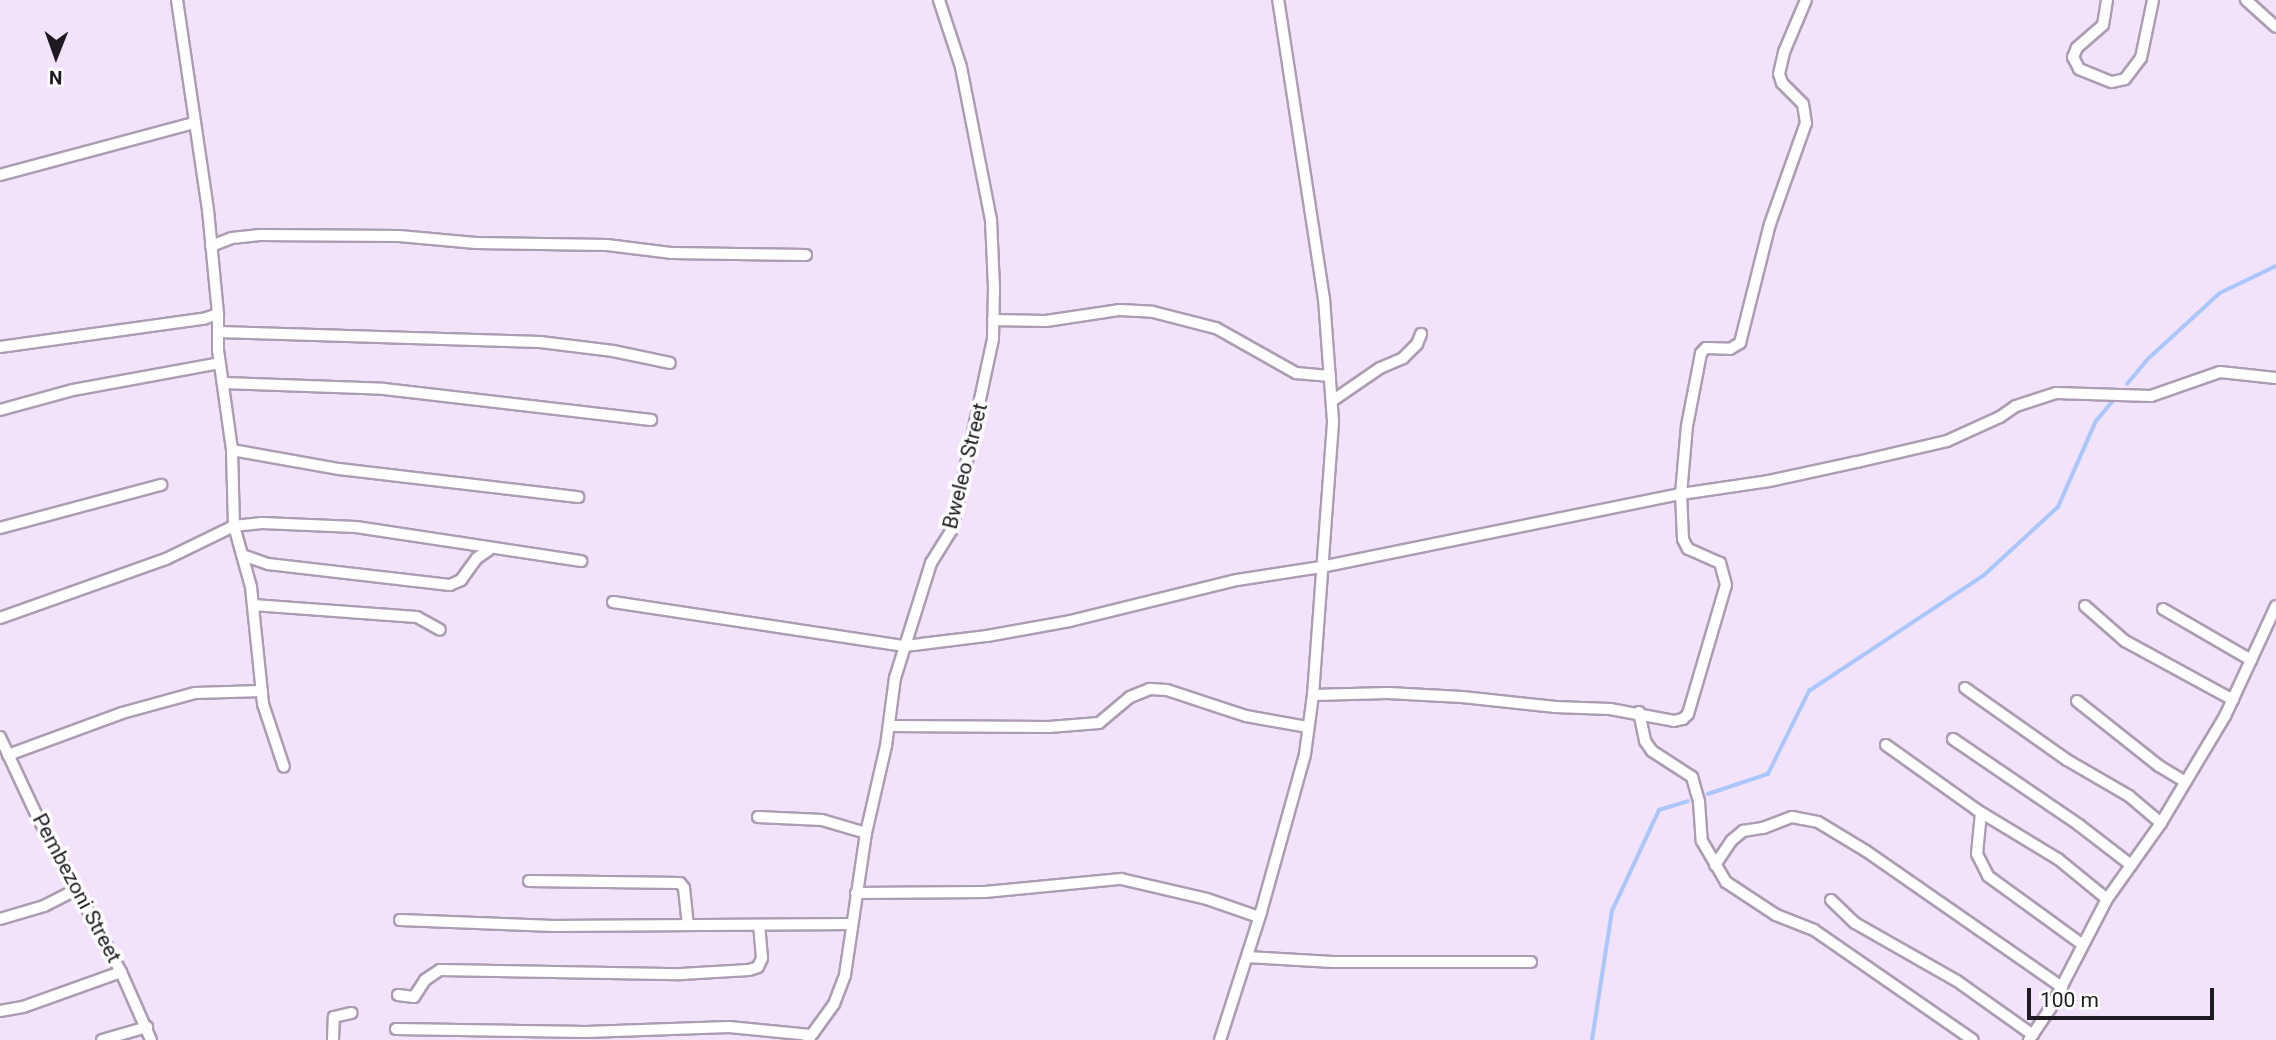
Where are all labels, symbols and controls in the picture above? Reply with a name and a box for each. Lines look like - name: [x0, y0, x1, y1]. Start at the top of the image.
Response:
- north arrow: [21, 21, 91, 91]
- text: N: [49, 66, 63, 89]
- street label: Bweleo Street: [937, 400, 993, 532]
- street label: Pembezoni Street: [27, 809, 127, 967]
- scale bar: [2031, 974, 2218, 1018]
- text: 100 m: [2040, 988, 2099, 1012]

